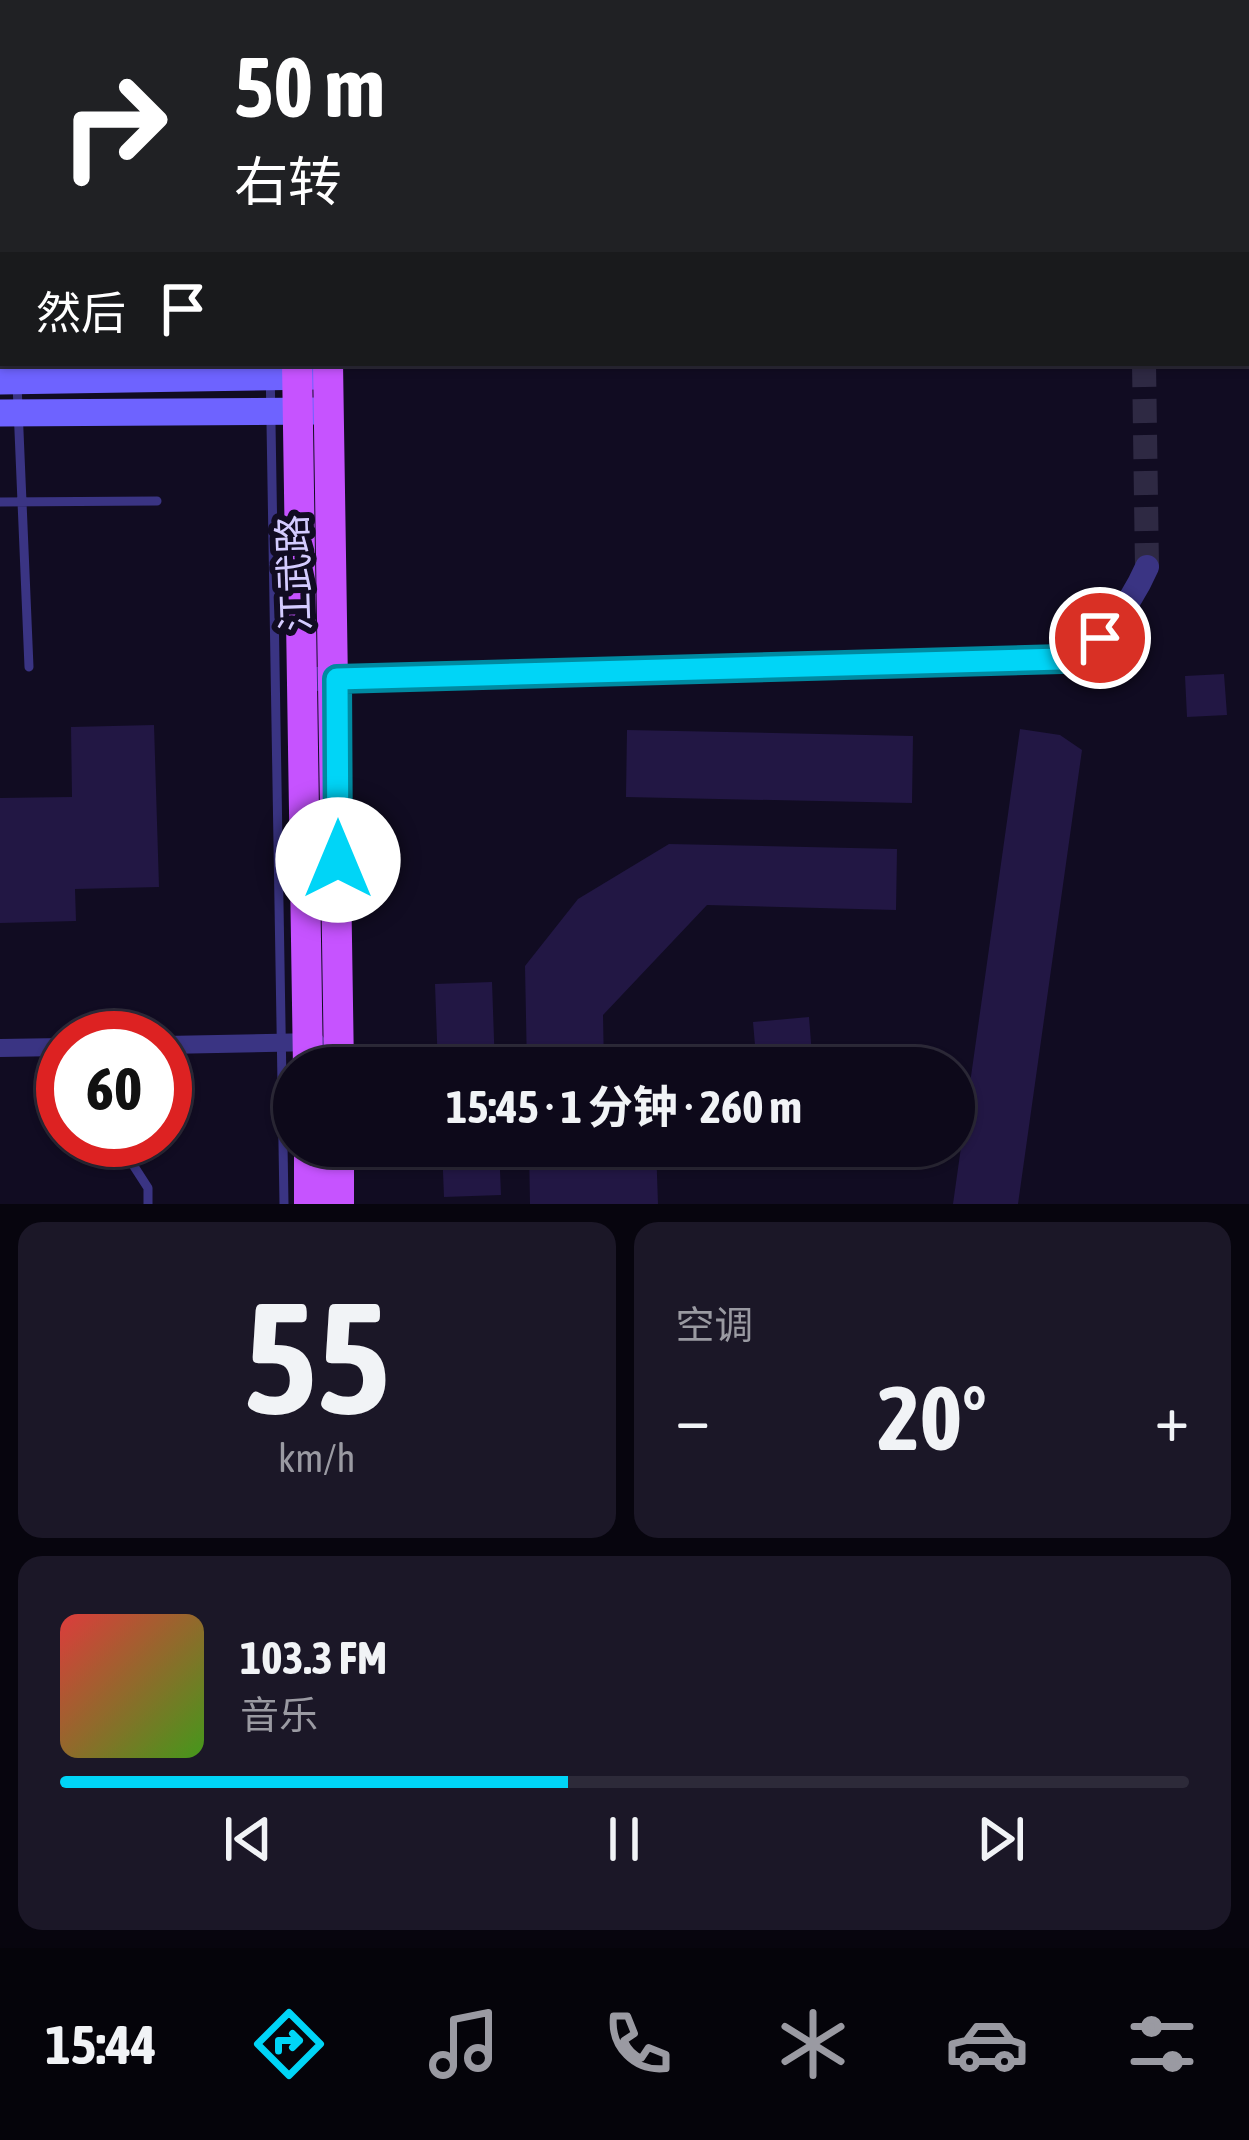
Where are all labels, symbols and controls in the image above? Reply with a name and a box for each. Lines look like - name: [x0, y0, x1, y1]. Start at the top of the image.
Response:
- text: 50 m: [234, 39, 385, 135]
- icon: right: [36, 48, 192, 204]
- text: 右转: [234, 151, 342, 212]
- icon: arrive: [150, 276, 216, 342]
- text: 然后: [36, 287, 126, 339]
- street label: 江武路: [270, 514, 318, 632]
- pin: [1049, 587, 1151, 689]
- icon: arrive: [1067, 605, 1133, 671]
- position arrow: [275, 797, 401, 923]
- speed limit sign: 60: [36, 1011, 192, 1167]
- text: 15:45 · 1 分钟 · 260 m: [446, 1081, 802, 1133]
- text: 55: [243, 1268, 390, 1447]
- text: 空调: [676, 1303, 754, 1347]
- text: 20°: [878, 1366, 987, 1469]
- text: −: [676, 1379, 710, 1455]
- text: +: [1155, 1379, 1189, 1455]
- text: km/h: [278, 1436, 355, 1480]
- text: 103.3 FM: [240, 1632, 387, 1684]
- text: 音乐: [240, 1693, 318, 1737]
- icon: previous: [215, 1806, 281, 1872]
- icon: pause: [591, 1806, 657, 1872]
- icon: next: [968, 1806, 1034, 1872]
- icon: directions: [247, 2002, 331, 2086]
- icon: music: [422, 2002, 506, 2086]
- icon: phone: [596, 2002, 680, 2086]
- icon: climate: [771, 2002, 855, 2086]
- icon: car: [945, 2002, 1029, 2086]
- icon: filters: [1120, 2002, 1204, 2086]
- text: 15:44: [45, 2014, 156, 2075]

